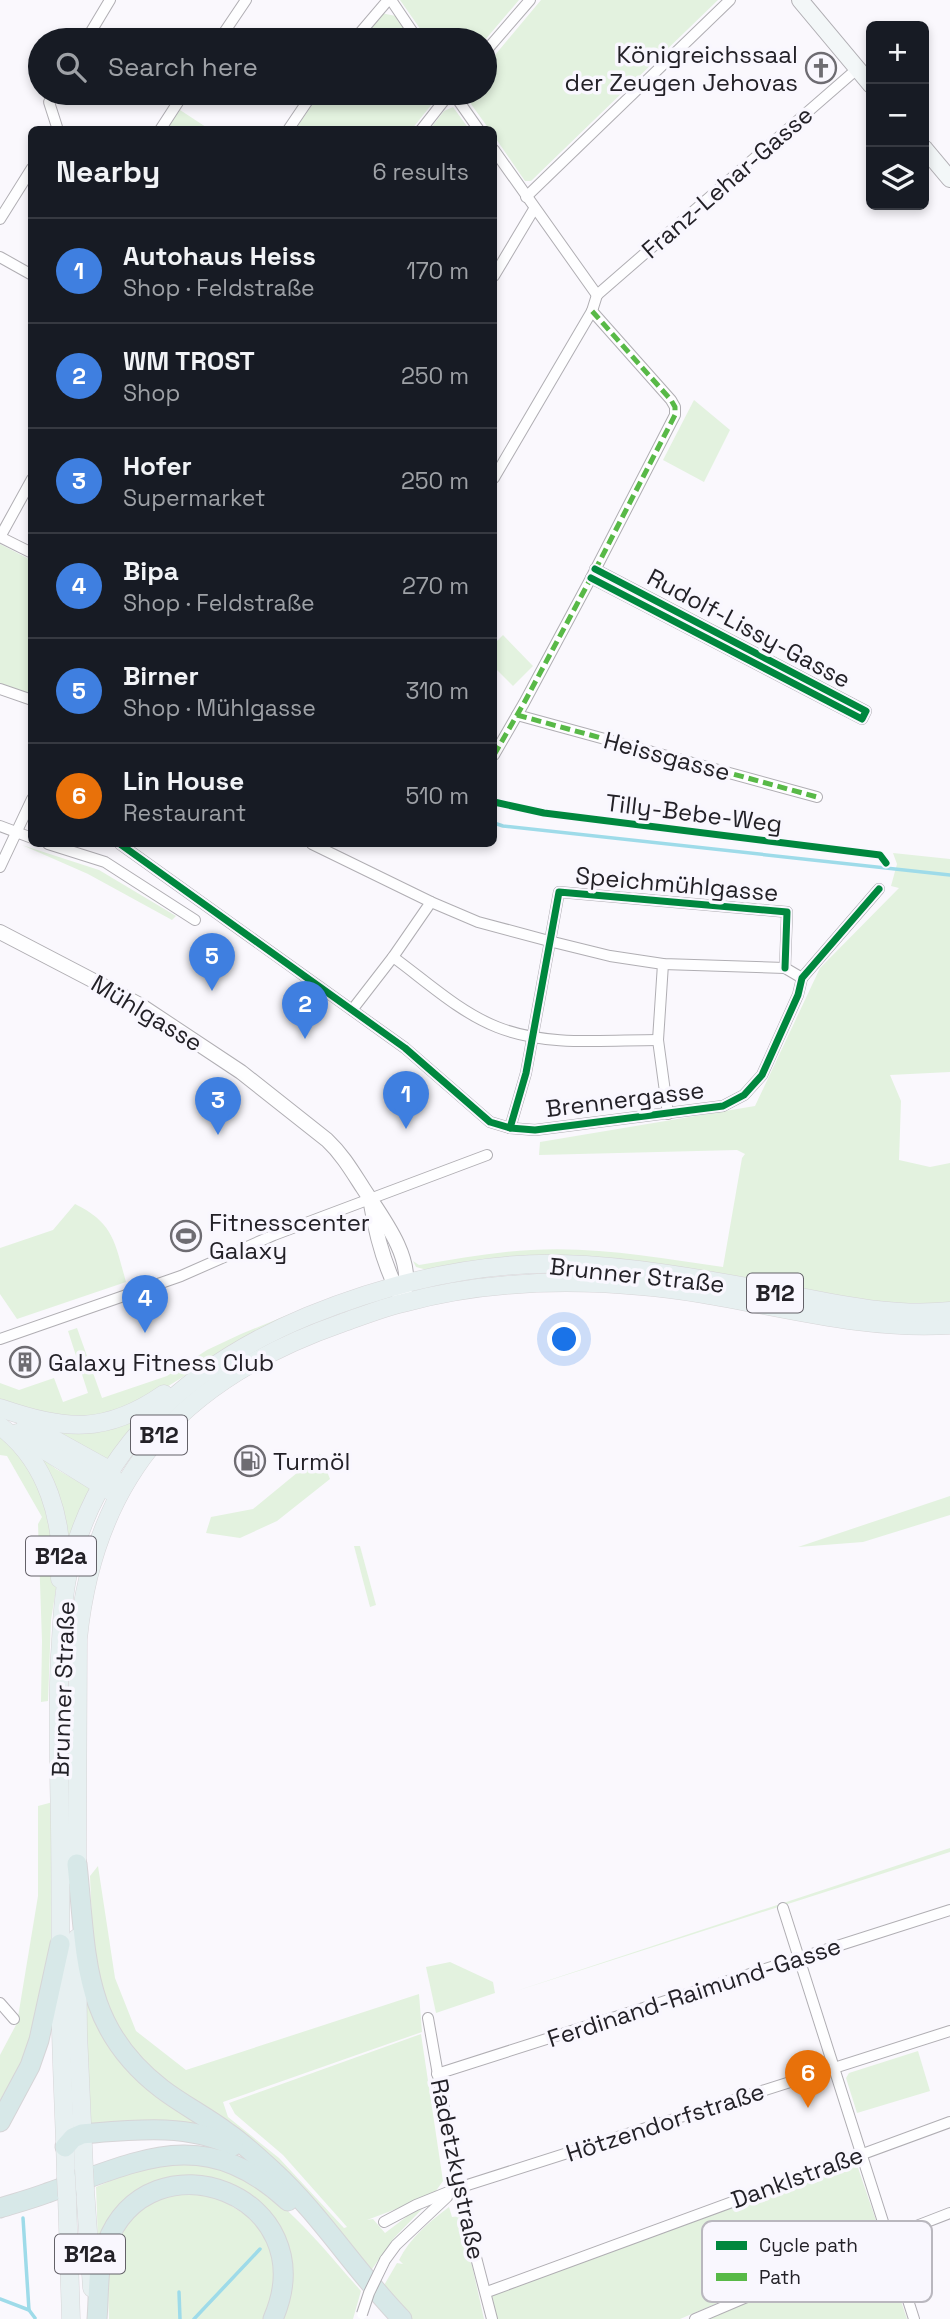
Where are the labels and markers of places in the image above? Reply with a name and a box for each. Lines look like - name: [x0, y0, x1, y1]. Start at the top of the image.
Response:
- place label: Königreichssaal der Zeugen Jehovas: [564, 39, 798, 98]
- church icon: Königreichssaal der Zeugen Jehovas: [804, 51, 838, 85]
- pin: 5: [189, 933, 235, 991]
- pin: 2: [282, 981, 328, 1039]
- pin: 1: [383, 1071, 429, 1129]
- pin: 3: [195, 1077, 241, 1135]
- place label: Fitnesscenter Galaxy: [209, 1207, 370, 1266]
- sports icon: Fitnesscenter Galaxy: [169, 1219, 203, 1253]
- pin: 4: [122, 1275, 168, 1333]
- building icon: Galaxy Fitness Club: [8, 1345, 42, 1379]
- place label: Galaxy Fitness Club: [48, 1347, 274, 1378]
- fuel station icon: Turmöl: [233, 1444, 267, 1478]
- place label: Turmöl: [273, 1446, 350, 1477]
- pin: 6: [785, 2050, 831, 2108]

